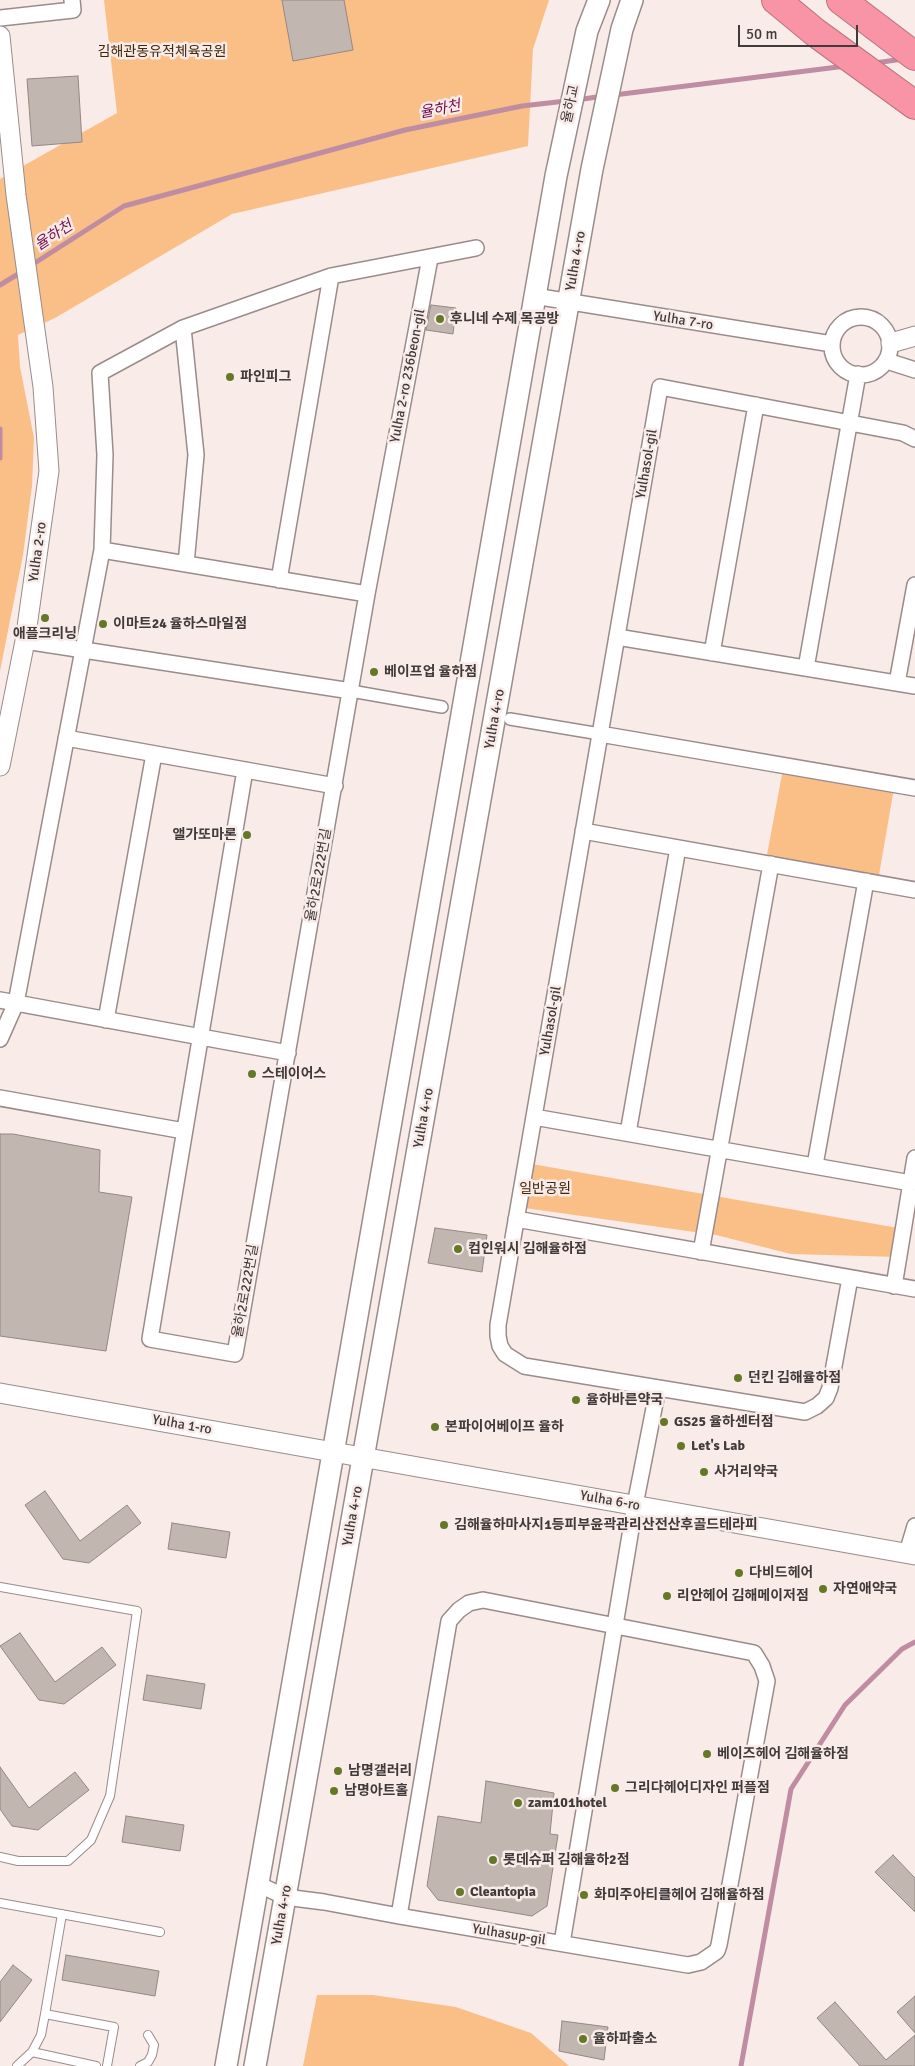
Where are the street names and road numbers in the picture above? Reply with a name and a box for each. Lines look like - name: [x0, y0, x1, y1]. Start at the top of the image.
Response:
- street label: 율하교: [559, 83, 583, 125]
- street label: Yulha 4-ro: [562, 230, 590, 292]
- street label: Yulha 2-ro 236beon-gil: [387, 308, 429, 444]
- street label: Yulha 7-ro: [652, 308, 714, 334]
- street label: Yulhasol-gil: [633, 428, 661, 500]
- street label: Yulha 2-ro: [25, 521, 51, 583]
- street label: Yulha 4-ro: [481, 688, 509, 750]
- street label: 율하2로222번길: [303, 827, 335, 923]
- street label: Yulhasol-gil: [537, 985, 565, 1057]
- street label: Yulha 4-ro: [410, 1087, 438, 1149]
- street label: 율하2로222번길: [230, 1243, 262, 1339]
- street label: Yulha 1-ro: [151, 1412, 213, 1438]
- street label: Yulha 4-ro: [339, 1485, 367, 1547]
- street label: Yulha 6-ro: [579, 1487, 641, 1515]
- street label: Yulha 4-ro: [268, 1884, 296, 1946]
- street label: Yulhasup-gil: [471, 1921, 547, 1949]

